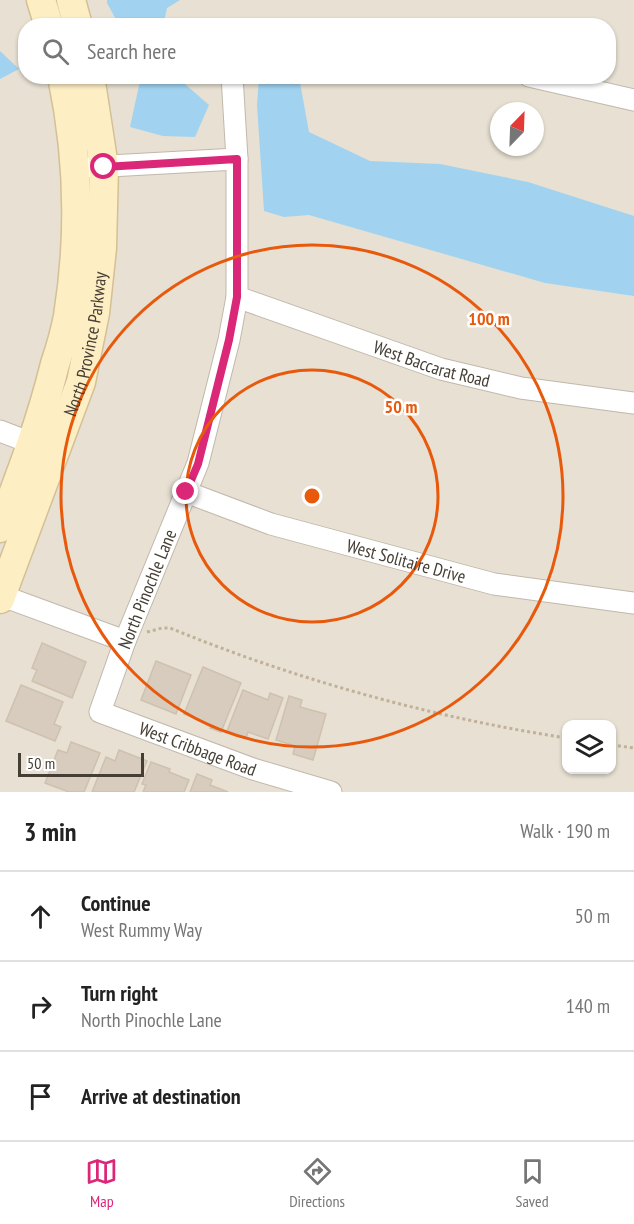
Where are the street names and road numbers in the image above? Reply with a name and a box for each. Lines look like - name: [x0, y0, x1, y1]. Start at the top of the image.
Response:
- street label: North Province Parkway: [58, 270, 111, 419]
- street label: West Baccarat Road: [370, 335, 492, 392]
- street label: North Pinochle Lane: [113, 526, 181, 652]
- street label: West Solitaire Drive: [344, 533, 468, 587]
- street label: West Cribbage Road: [136, 716, 260, 781]

